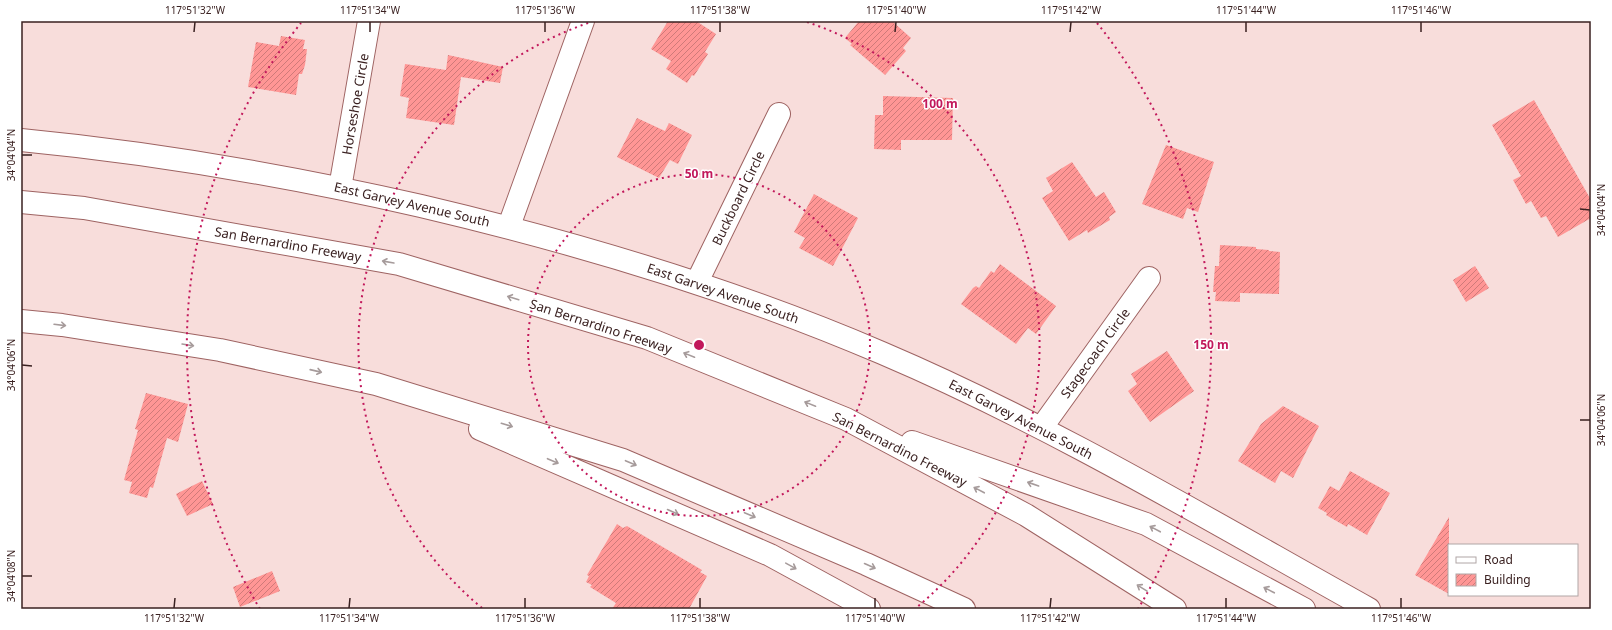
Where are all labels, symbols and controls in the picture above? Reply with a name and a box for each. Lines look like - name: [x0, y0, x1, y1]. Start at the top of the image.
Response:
- text: 117°51'32"W: [165, 3, 226, 17]
- text: 117°51'34"W: [340, 3, 401, 17]
- text: 117°51'36"W: [515, 3, 576, 17]
- text: 117°51'38"W: [690, 3, 751, 17]
- text: 117°51'40"W: [866, 3, 927, 17]
- text: 117°51'42"W: [1041, 3, 1102, 17]
- text: 117°51'44"W: [1216, 3, 1277, 17]
- text: 117°51'46"W: [1391, 3, 1452, 17]
- street label: Horseshoe Circle: [337, 52, 373, 156]
- text: 100 m: [922, 95, 958, 112]
- text: 34°04'04"N: [4, 129, 18, 181]
- street label: Buckboard Circle: [707, 148, 769, 248]
- text: 50 m: [685, 165, 713, 182]
- street label: East Garvey Avenue South: [332, 177, 492, 231]
- text: 34°04'04"N: [1594, 184, 1608, 236]
- street label: San Bernardino Freeway: [213, 222, 363, 266]
- one-way arrow: [382, 258, 395, 266]
- street label: East Garvey Avenue South: [645, 259, 801, 327]
- one-way arrow: [506, 294, 519, 301]
- street label: San Bernardino Freeway: [528, 295, 675, 358]
- street label: Stagecoach Circle: [1056, 304, 1134, 402]
- one-way arrow: [53, 321, 66, 329]
- text: 150 m: [1193, 336, 1229, 353]
- centre of rings: [692, 338, 706, 352]
- text: 34°04'06"N: [4, 339, 18, 391]
- one-way arrow: [181, 341, 194, 349]
- one-way arrow: [684, 351, 696, 358]
- one-way arrow: [309, 367, 322, 375]
- street label: East Garvey Avenue South: [946, 375, 1096, 463]
- text: 34°04'06"N: [1594, 394, 1608, 446]
- one-way arrow: [804, 400, 816, 408]
- street label: San Bernardino Freeway: [830, 407, 971, 491]
- one-way arrow: [501, 421, 513, 429]
- one-way arrow: [547, 457, 559, 465]
- one-way arrow: [625, 460, 637, 468]
- one-way arrow: [1027, 480, 1039, 488]
- one-way arrow: [973, 486, 985, 493]
- one-way arrow: [666, 509, 678, 516]
- one-way arrow: [744, 512, 756, 519]
- one-way arrow: [1149, 524, 1161, 532]
- legend: [1448, 544, 1578, 596]
- text: 34°04'08"N: [4, 550, 18, 602]
- text: Road: [1484, 551, 1513, 568]
- one-way arrow: [785, 563, 797, 571]
- one-way arrow: [864, 563, 876, 570]
- text: Building: [1484, 571, 1531, 588]
- one-way arrow: [1137, 584, 1148, 592]
- one-way arrow: [1263, 586, 1275, 594]
- text: 117°51'32"W: [144, 611, 205, 625]
- text: 117°51'34"W: [319, 611, 380, 625]
- text: 117°51'36"W: [495, 611, 556, 625]
- text: 117°51'38"W: [670, 611, 731, 625]
- text: 117°51'40"W: [845, 611, 906, 625]
- text: 117°51'42"W: [1020, 611, 1081, 625]
- text: 117°51'44"W: [1196, 611, 1257, 625]
- text: 117°51'46"W: [1371, 611, 1432, 625]

